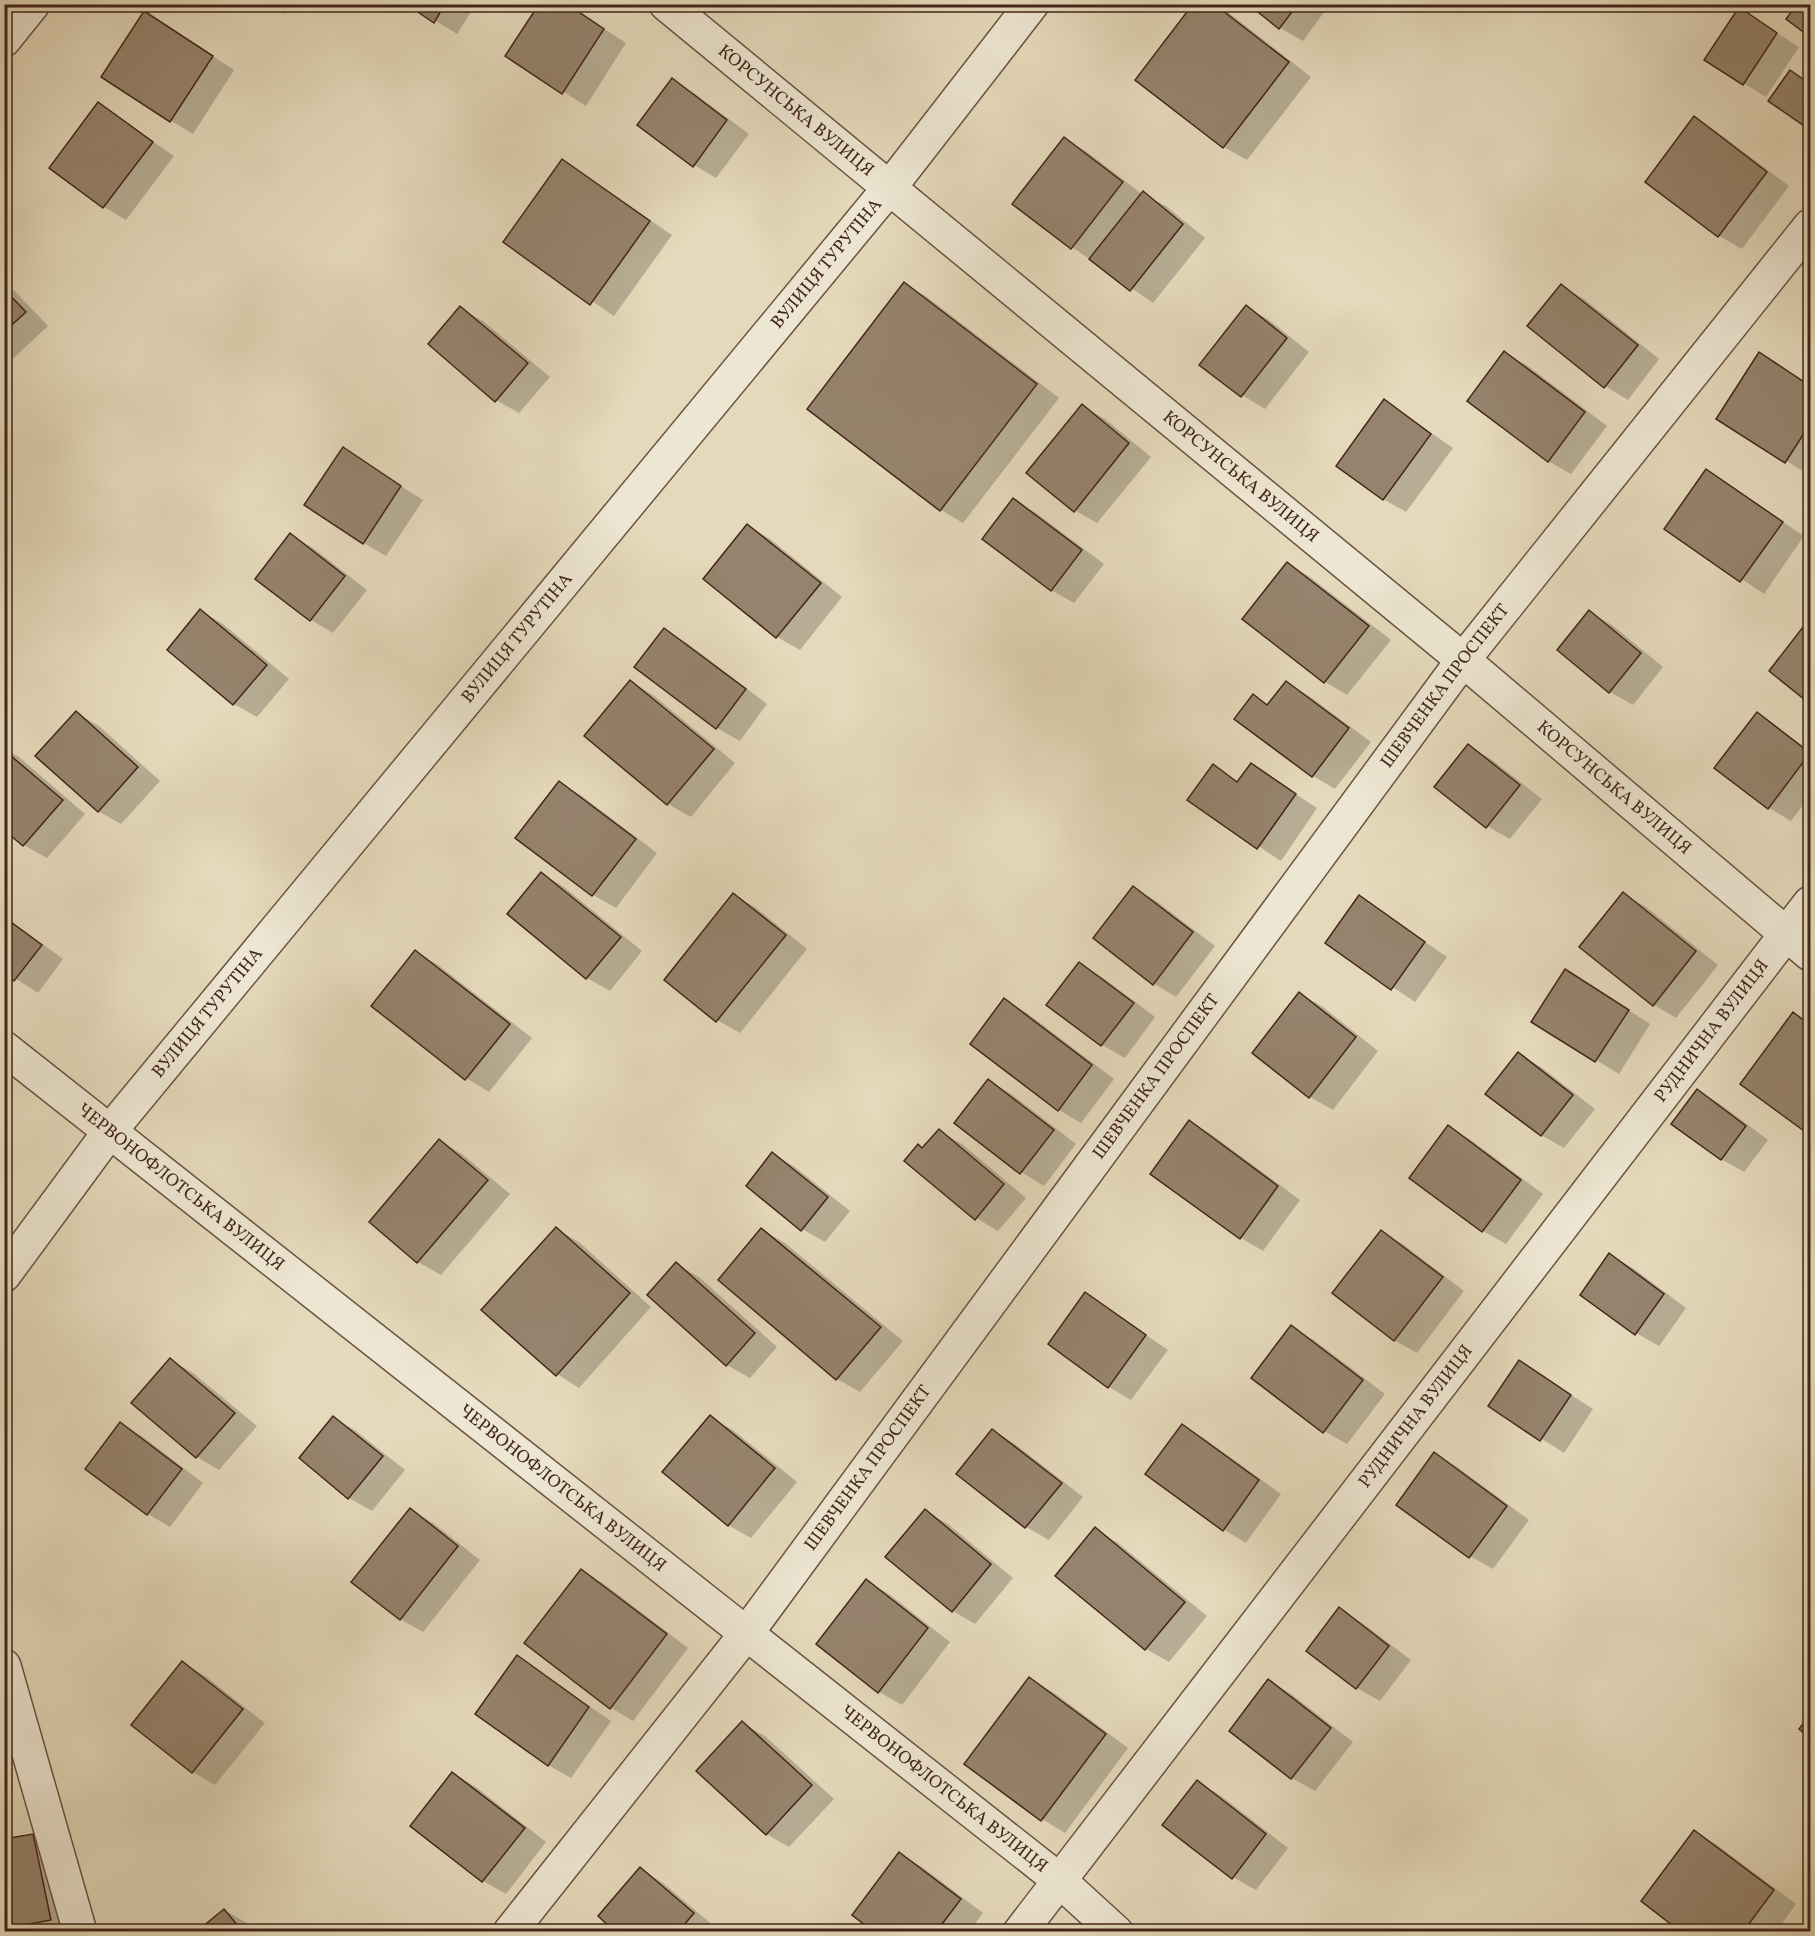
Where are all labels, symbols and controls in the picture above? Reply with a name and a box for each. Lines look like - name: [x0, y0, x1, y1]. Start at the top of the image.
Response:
- street label: КОРСУНСЬКА ВУЛИЦЯ: [712, 39, 879, 183]
- street label: ВУЛИЦЯ ТУРУТІНА: [765, 193, 888, 334]
- street label: КОРСУНСЬКА ВУЛИЦЯ: [1157, 405, 1324, 549]
- street label: ВУЛИЦЯ ТУРУТІНА: [456, 567, 579, 709]
- street label: ШЕВЧЕНКА ПРОСПЕКТ: [1375, 598, 1516, 773]
- street label: КОРСУНСЬКА ВУЛИЦЯ: [1531, 715, 1697, 861]
- street label: ВУЛИЦЯ ТУРУТІНА: [146, 942, 269, 1084]
- street label: РУДНИЧНА ВУЛИЦЯ: [1649, 954, 1775, 1108]
- street label: ШЕВЧЕНКА ПРОСПЕКТ: [1087, 988, 1226, 1165]
- street label: ЧЕРВОНОФЛОТСЬКА ВУЛИЦЯ: [72, 1098, 290, 1277]
- street label: РУДНИЧНА ВУЛИЦЯ: [1353, 1340, 1479, 1493]
- street label: ШЕВЧЕНКА ПРОСПЕКТ: [799, 1380, 938, 1556]
- street label: ЧЕРВОНОФЛОТСЬКА ВУЛИЦЯ: [453, 1399, 671, 1578]
- street label: ЧЕРВОНОФЛОТСЬКА ВУЛИЦЯ: [835, 1700, 1053, 1879]

